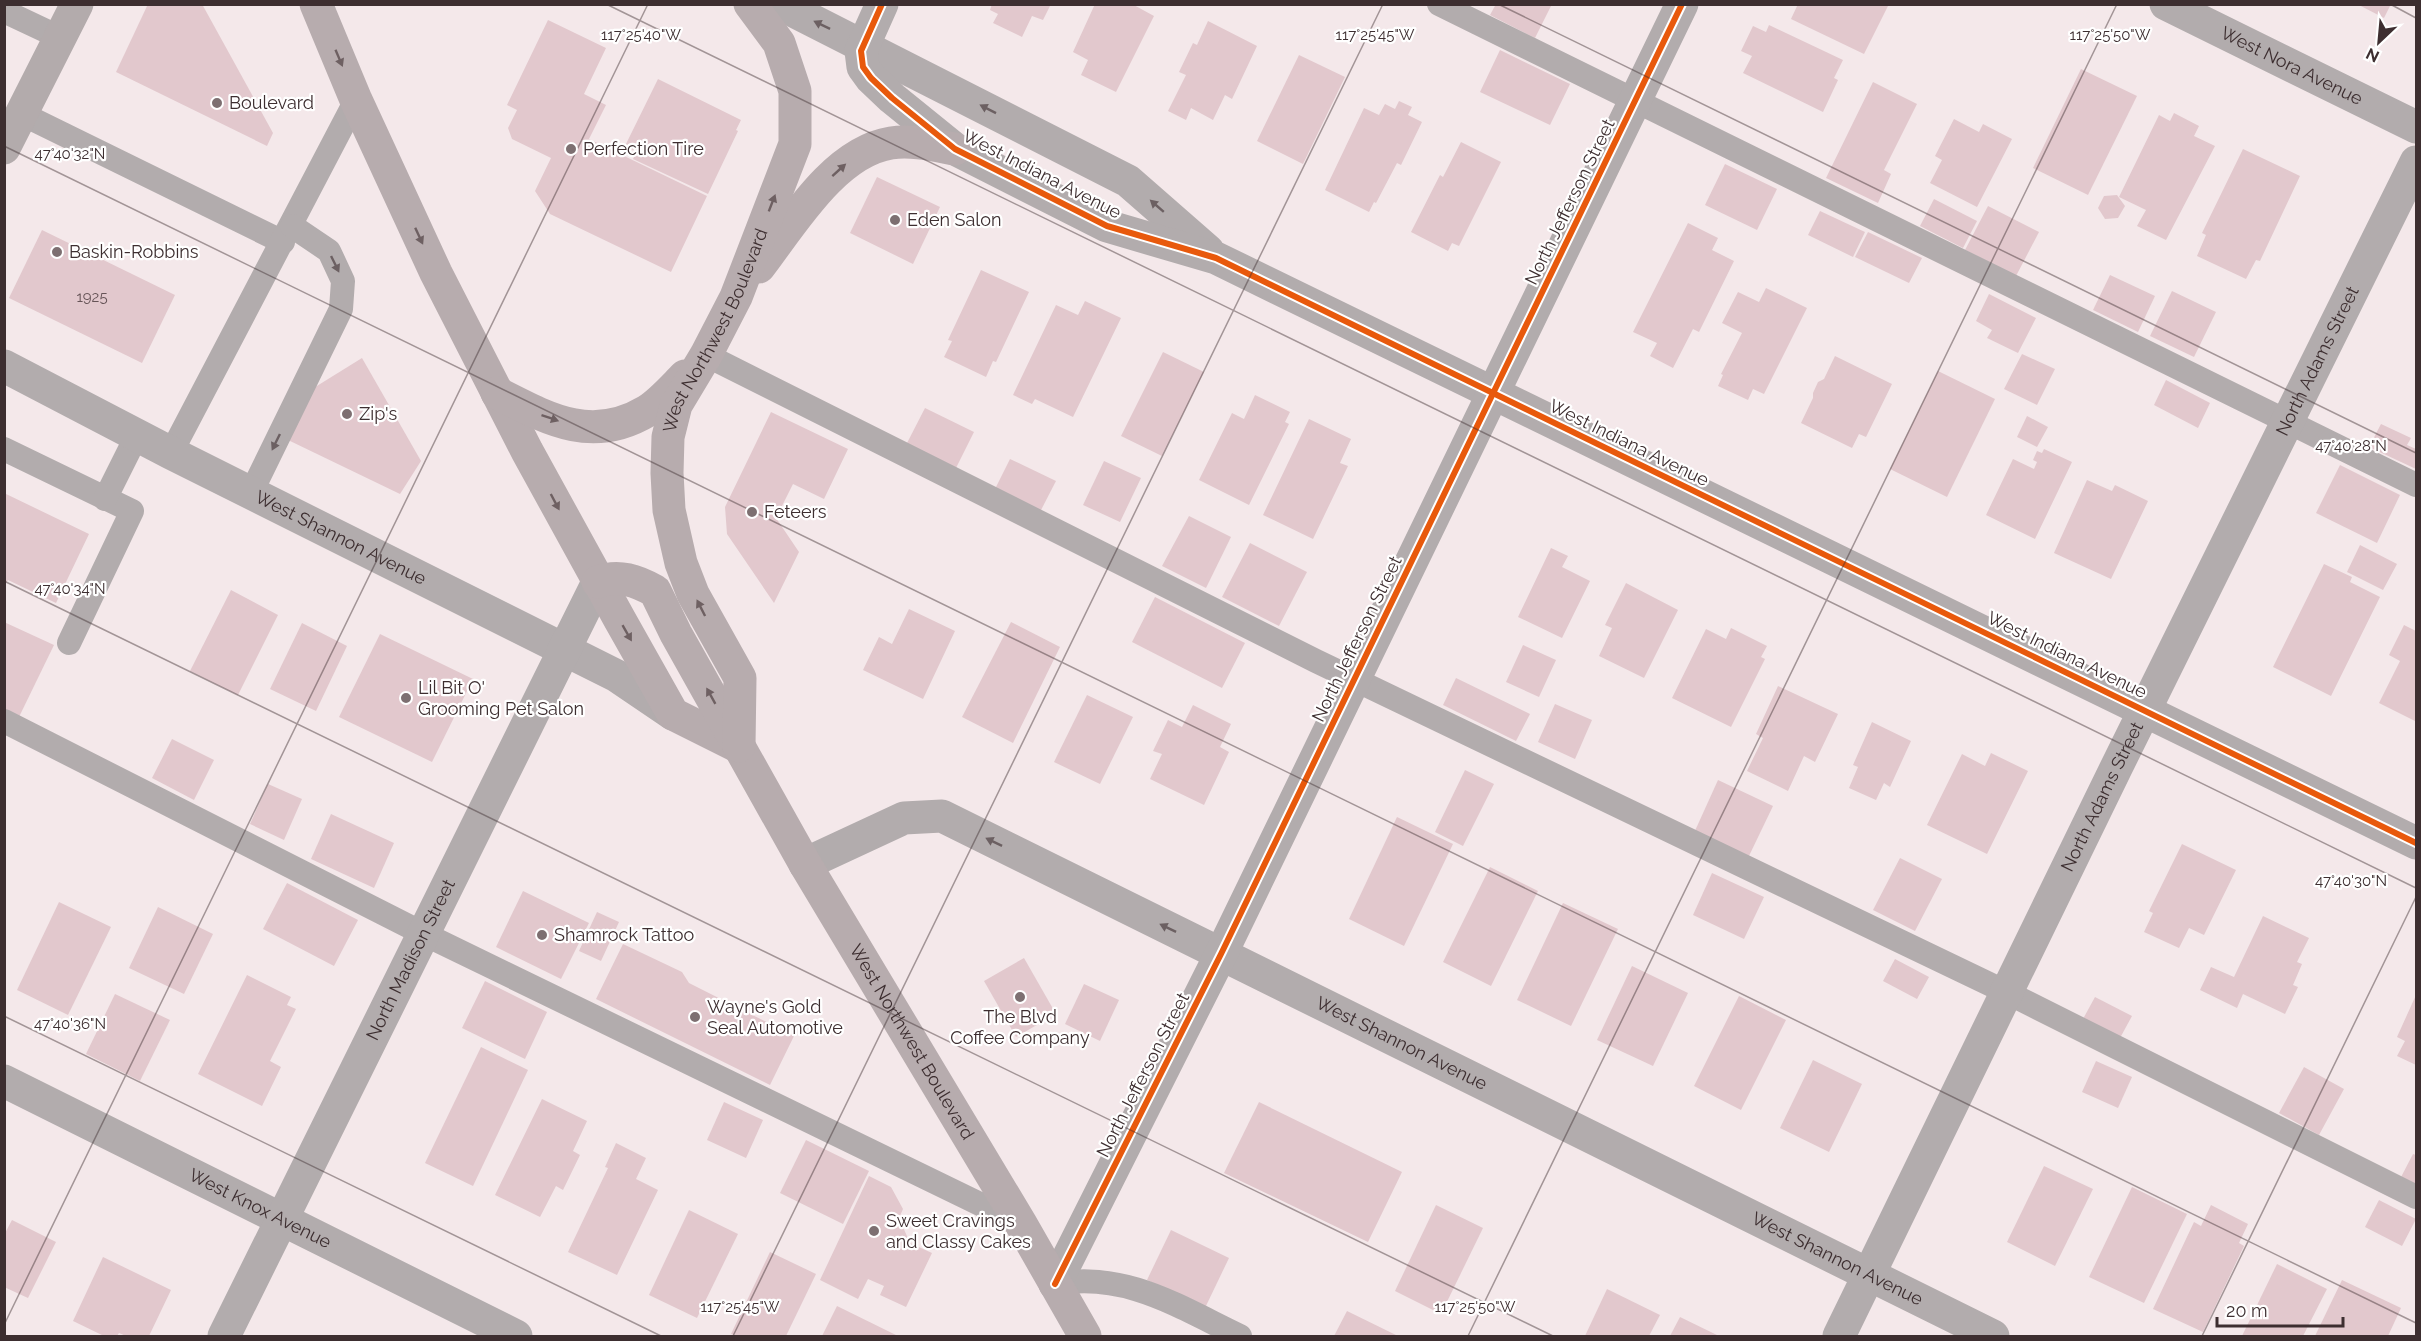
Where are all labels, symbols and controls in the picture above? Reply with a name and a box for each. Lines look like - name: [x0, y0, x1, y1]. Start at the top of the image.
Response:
- north arrow: [2349, 12, 2409, 72]
- one-way arrow: [813, 20, 830, 30]
- street label: West Nora Avenue: [2217, 22, 2367, 109]
- text: 117°25'40"W: [601, 26, 681, 44]
- text: 117°25'45"W: [1336, 26, 1415, 44]
- text: 117°25'50"W: [2070, 26, 2151, 44]
- text: N: [2363, 44, 2382, 66]
- one-way arrow: [334, 50, 344, 68]
- place label: Boulevard: [229, 92, 314, 113]
- marker: Boulevard: [210, 96, 224, 110]
- one-way arrow: [980, 105, 997, 114]
- street label: North Jefferson Street: [1520, 115, 1619, 288]
- street label: West Indiana Avenue: [960, 124, 1125, 223]
- place label: Perfection Tire: [583, 138, 704, 159]
- marker: Perfection Tire: [564, 142, 578, 156]
- text: 47°40'32"N: [35, 145, 105, 163]
- one-way arrow: [831, 164, 846, 177]
- one-way arrow: [768, 194, 778, 212]
- one-way arrow: [1149, 199, 1164, 213]
- place label: Eden Salon: [907, 209, 1001, 230]
- marker: Eden Salon: [888, 213, 902, 227]
- street label: West Northwest Boulevard: [659, 225, 771, 434]
- one-way arrow: [415, 227, 425, 245]
- place label: Baskin-Robbins: [69, 241, 199, 262]
- marker: Baskin-Robbins: [50, 245, 64, 259]
- one-way arrow: [330, 255, 339, 272]
- street label: North Adams Street: [2271, 283, 2363, 439]
- house number: 1925: [76, 288, 108, 306]
- street label: West Indiana Avenue: [1546, 395, 1713, 491]
- place label: Zip's: [359, 403, 397, 424]
- marker: Zip's: [340, 407, 354, 421]
- one-way arrow: [541, 414, 559, 424]
- one-way arrow: [271, 433, 281, 450]
- text: 47°40'28"N: [2315, 437, 2387, 455]
- street label: West Shannon Avenue: [252, 486, 430, 589]
- one-way arrow: [550, 494, 560, 511]
- place label: Feteers: [764, 501, 827, 522]
- marker: Feteers: [745, 505, 759, 519]
- street label: North Jefferson Street: [1307, 552, 1406, 725]
- text: 47°40'34"N: [34, 580, 106, 598]
- one-way arrow: [696, 600, 706, 617]
- street label: West Indiana Avenue: [1984, 607, 2151, 703]
- one-way arrow: [622, 625, 632, 642]
- place label: Lil Bit O' Grooming Pet Salon: [418, 677, 584, 719]
- one-way arrow: [706, 687, 716, 704]
- marker: Lil Bit O' Grooming Pet Salon: [399, 691, 413, 705]
- street label: North Adams Street: [2056, 718, 2147, 875]
- one-way arrow: [985, 837, 1002, 846]
- text: 47°40'30"N: [2315, 872, 2387, 890]
- street label: North Madison Street: [361, 876, 459, 1043]
- place label: Shamrock Tattoo: [554, 924, 694, 945]
- one-way arrow: [1160, 924, 1177, 933]
- marker: Shamrock Tattoo: [535, 928, 549, 942]
- street label: West Northwest Boulevard: [846, 940, 979, 1143]
- street label: North Jefferson Street: [1092, 989, 1193, 1161]
- marker: The Blvd Coffee Company: [1013, 990, 1027, 1004]
- street label: West Shannon Avenue: [1313, 992, 1491, 1094]
- place label: Wayne's Gold Seal Automotive: [707, 996, 843, 1038]
- place label: The Blvd Coffee Company: [950, 1006, 1090, 1048]
- marker: Wayne's Gold Seal Automotive: [688, 1010, 702, 1024]
- text: 47°40'36"N: [34, 1015, 106, 1033]
- street label: West Knox Avenue: [186, 1164, 335, 1252]
- street label: West Shannon Avenue: [1748, 1207, 1927, 1310]
- place label: Sweet Cravings and Classy Cakes: [886, 1210, 1031, 1252]
- marker: Sweet Cravings and Classy Cakes: [867, 1224, 881, 1238]
- scale bar: [2217, 1290, 2343, 1328]
- text: 117°25'45"W: [701, 1298, 780, 1316]
- text: 117°25'50"W: [1435, 1298, 1516, 1316]
- text: 20 m: [2226, 1300, 2268, 1321]

